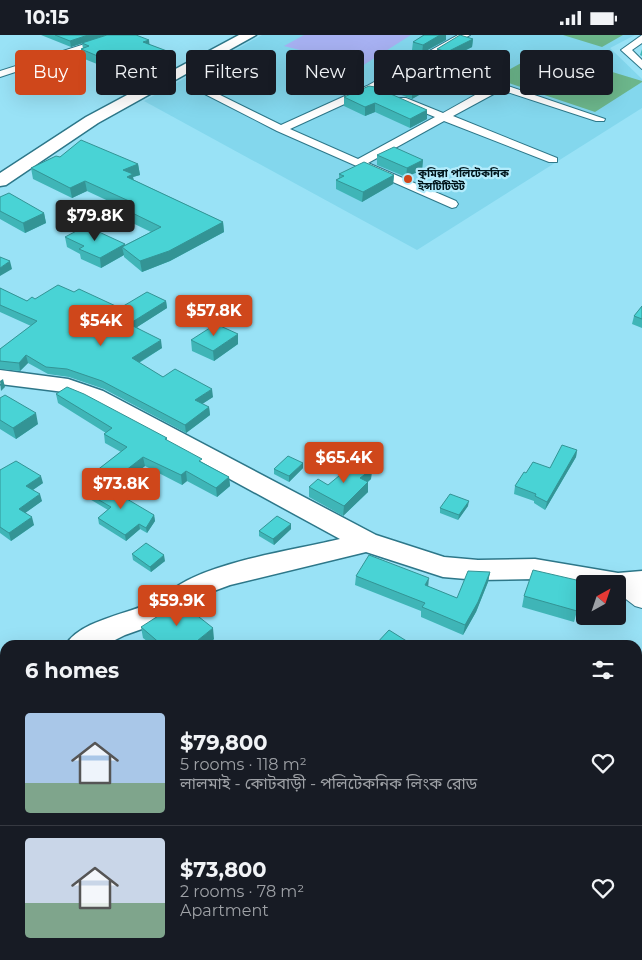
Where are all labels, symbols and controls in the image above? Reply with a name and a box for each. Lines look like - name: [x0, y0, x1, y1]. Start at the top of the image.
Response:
- text: 10:15: [25, 6, 69, 29]
- chip: Buy: [15, 50, 86, 95]
- chip: Rent: [96, 50, 176, 95]
- chip: Filters: [186, 50, 276, 95]
- chip: New: [286, 50, 364, 95]
- chip: Apartment: [374, 50, 510, 95]
- chip: House: [520, 50, 613, 95]
- place label: কুমিল্লা পলিটেকনিক ইন্সটিটিউট: [417, 166, 510, 193]
- marker: কুমিল্লা পলিটেকনিক ইন্সটিটিউট: [402, 173, 414, 185]
- pin: $79.8K: [54, 199, 136, 242]
- text: $79.8K: [67, 206, 123, 225]
- pin: $57.8K: [173, 295, 255, 337]
- text: $57.8K: [186, 301, 242, 320]
- pin: $54K: [71, 305, 131, 347]
- text: $54K: [80, 311, 122, 330]
- pin: $65.4K: [303, 441, 385, 484]
- text: $65.4K: [316, 448, 372, 467]
- pin: $73.8K: [80, 467, 162, 510]
- text: $73.8K: [93, 474, 149, 493]
- north arrow: [576, 575, 626, 625]
- map controls: [576, 575, 626, 625]
- pin: $59.9K: [136, 585, 218, 627]
- text: $59.9K: [149, 591, 205, 610]
- icon: filters: [589, 656, 617, 684]
- text: 6 homes: [25, 658, 119, 683]
- text: $79,800: [180, 730, 267, 755]
- icon: home: [65, 733, 125, 793]
- icon: heart: [589, 749, 617, 777]
- text: 5 rooms · 118 m²: [180, 755, 307, 774]
- text: লালমাই - কোটবাড়ী - পলিটেকনিক লিংক রোড: [180, 774, 477, 793]
- text: $73,800: [180, 857, 267, 882]
- icon: home: [65, 858, 125, 918]
- icon: heart: [589, 874, 617, 902]
- text: 2 rooms · 78 m²: [180, 882, 304, 901]
- text: Apartment: [180, 901, 269, 920]

